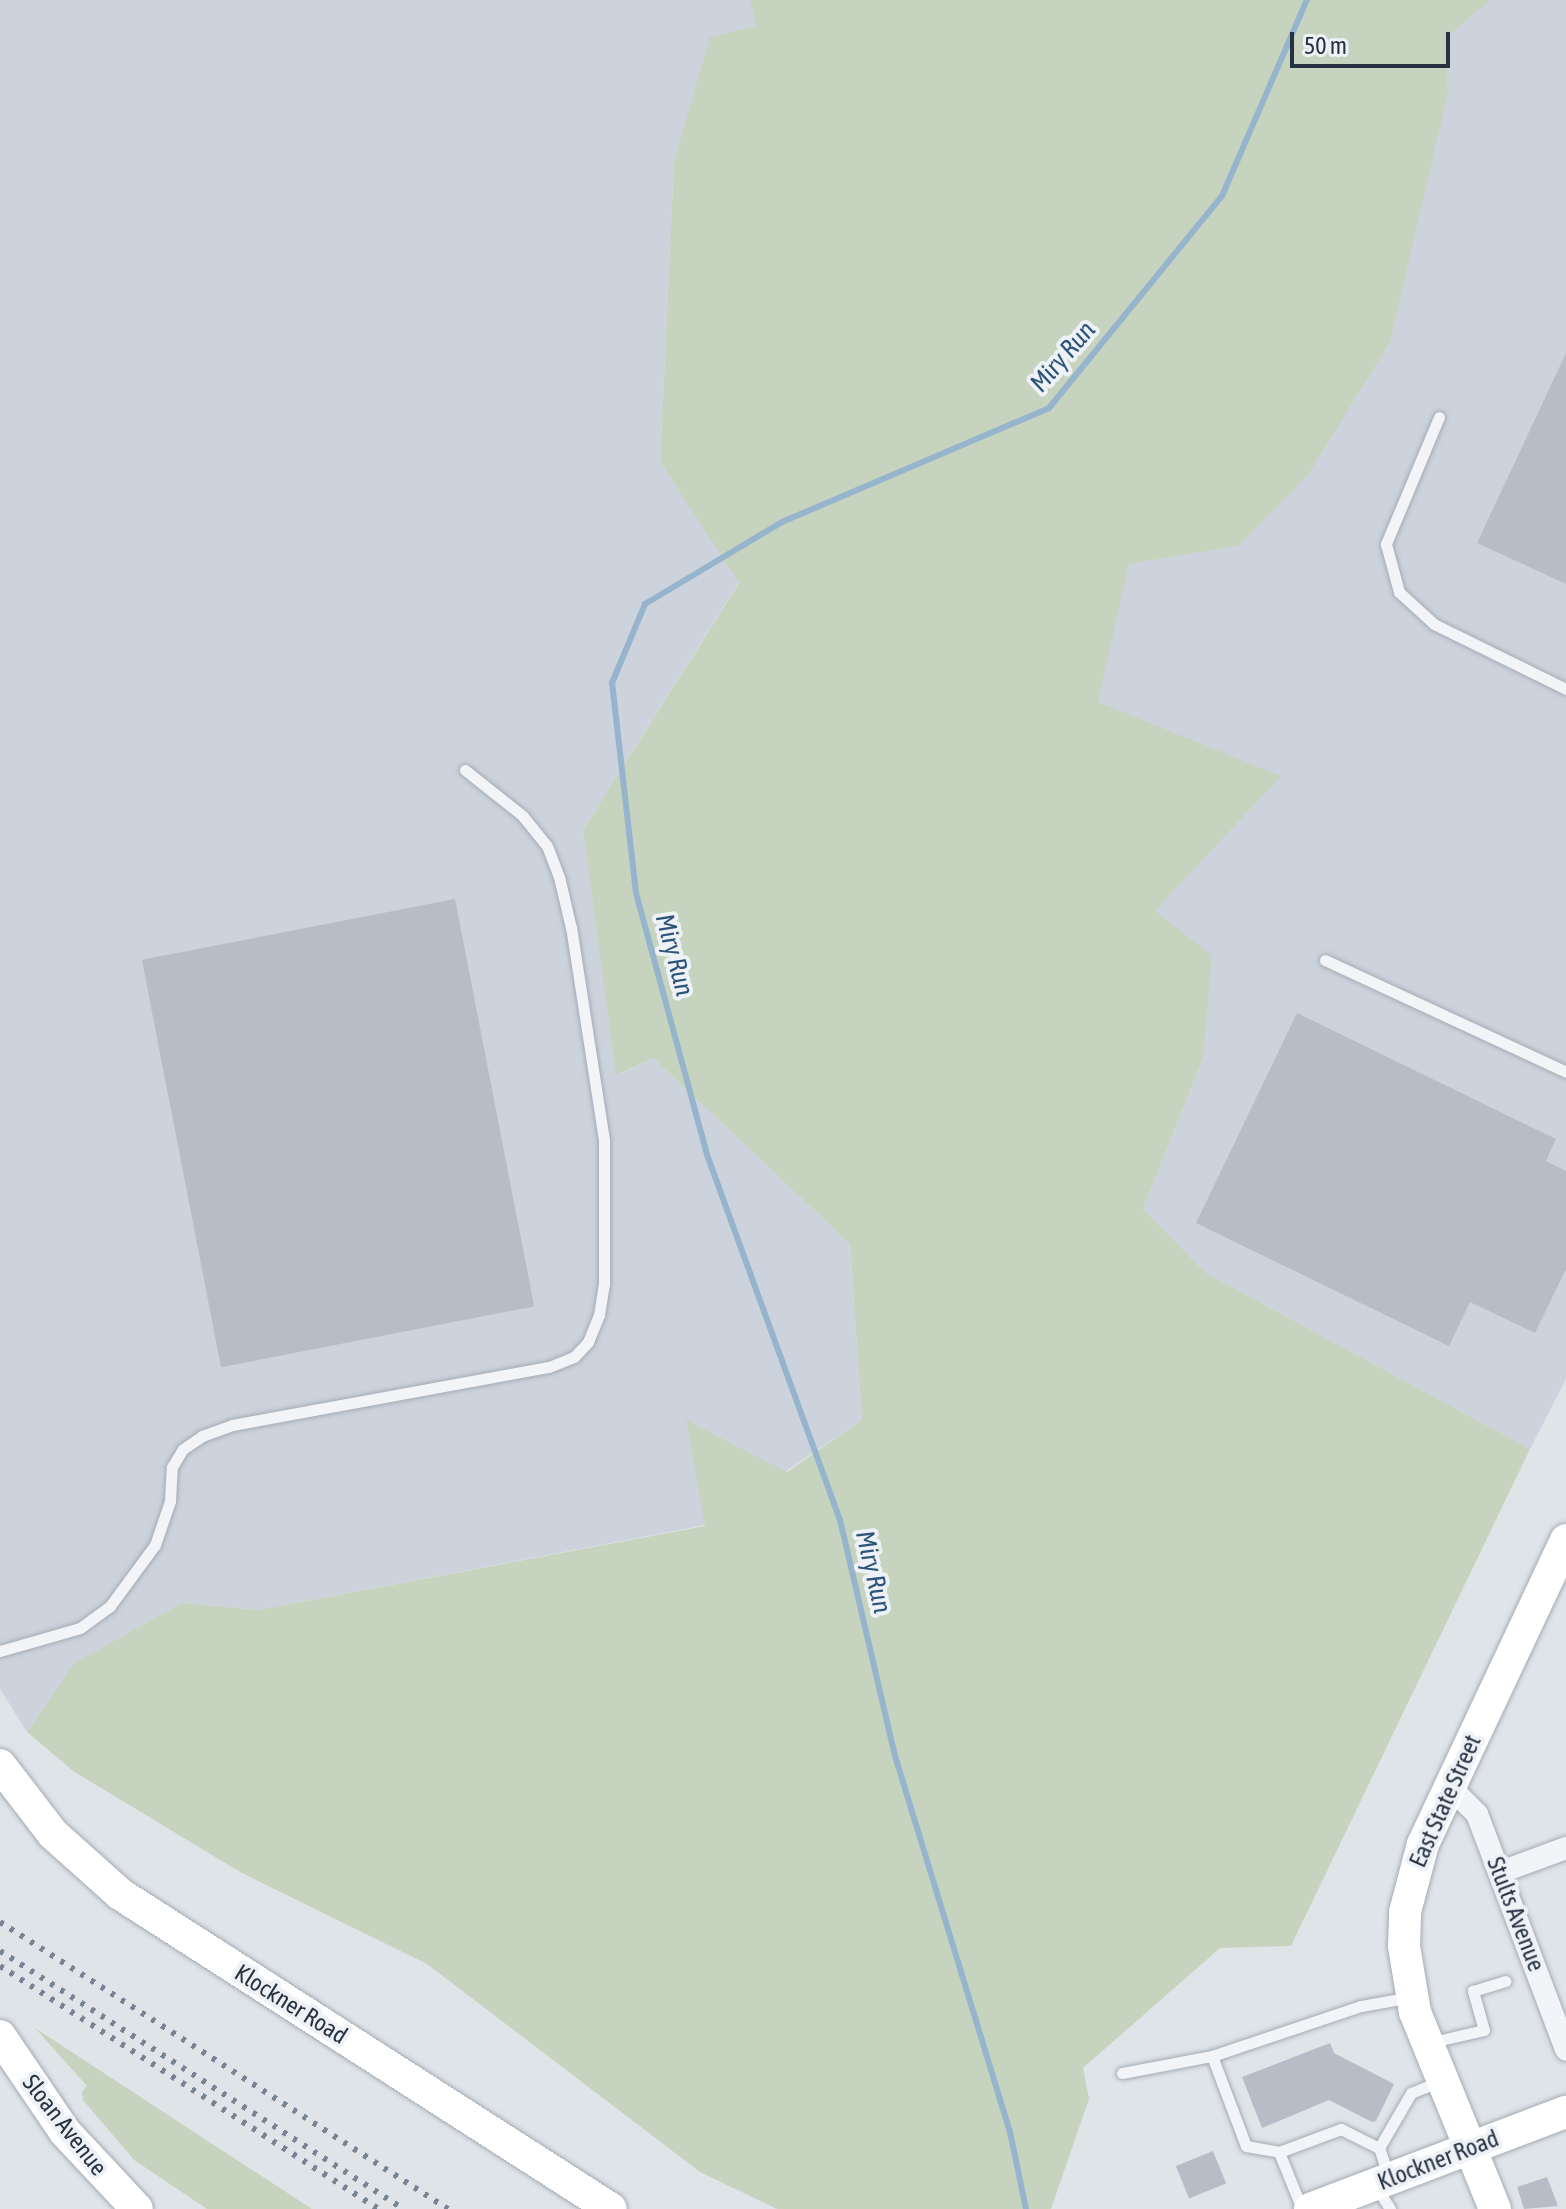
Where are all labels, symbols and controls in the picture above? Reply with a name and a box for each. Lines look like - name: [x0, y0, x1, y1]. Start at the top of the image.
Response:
- scale bar: [1294, 16, 1454, 66]
- text: 50 m: [1304, 32, 1347, 59]
- water label: Miry Run: [1024, 315, 1102, 399]
- water label: Miry Run: [648, 911, 700, 999]
- water label: Miry Run: [848, 1528, 898, 1616]
- street label: East State Street: [1403, 1730, 1487, 1872]
- street label: Stults Avenue: [1481, 1853, 1551, 1975]
- street label: Klockner Road: [229, 1958, 353, 2050]
- street label: Sloan Avenue: [17, 2069, 113, 2181]
- street label: Klockner Road: [1373, 2124, 1503, 2196]

